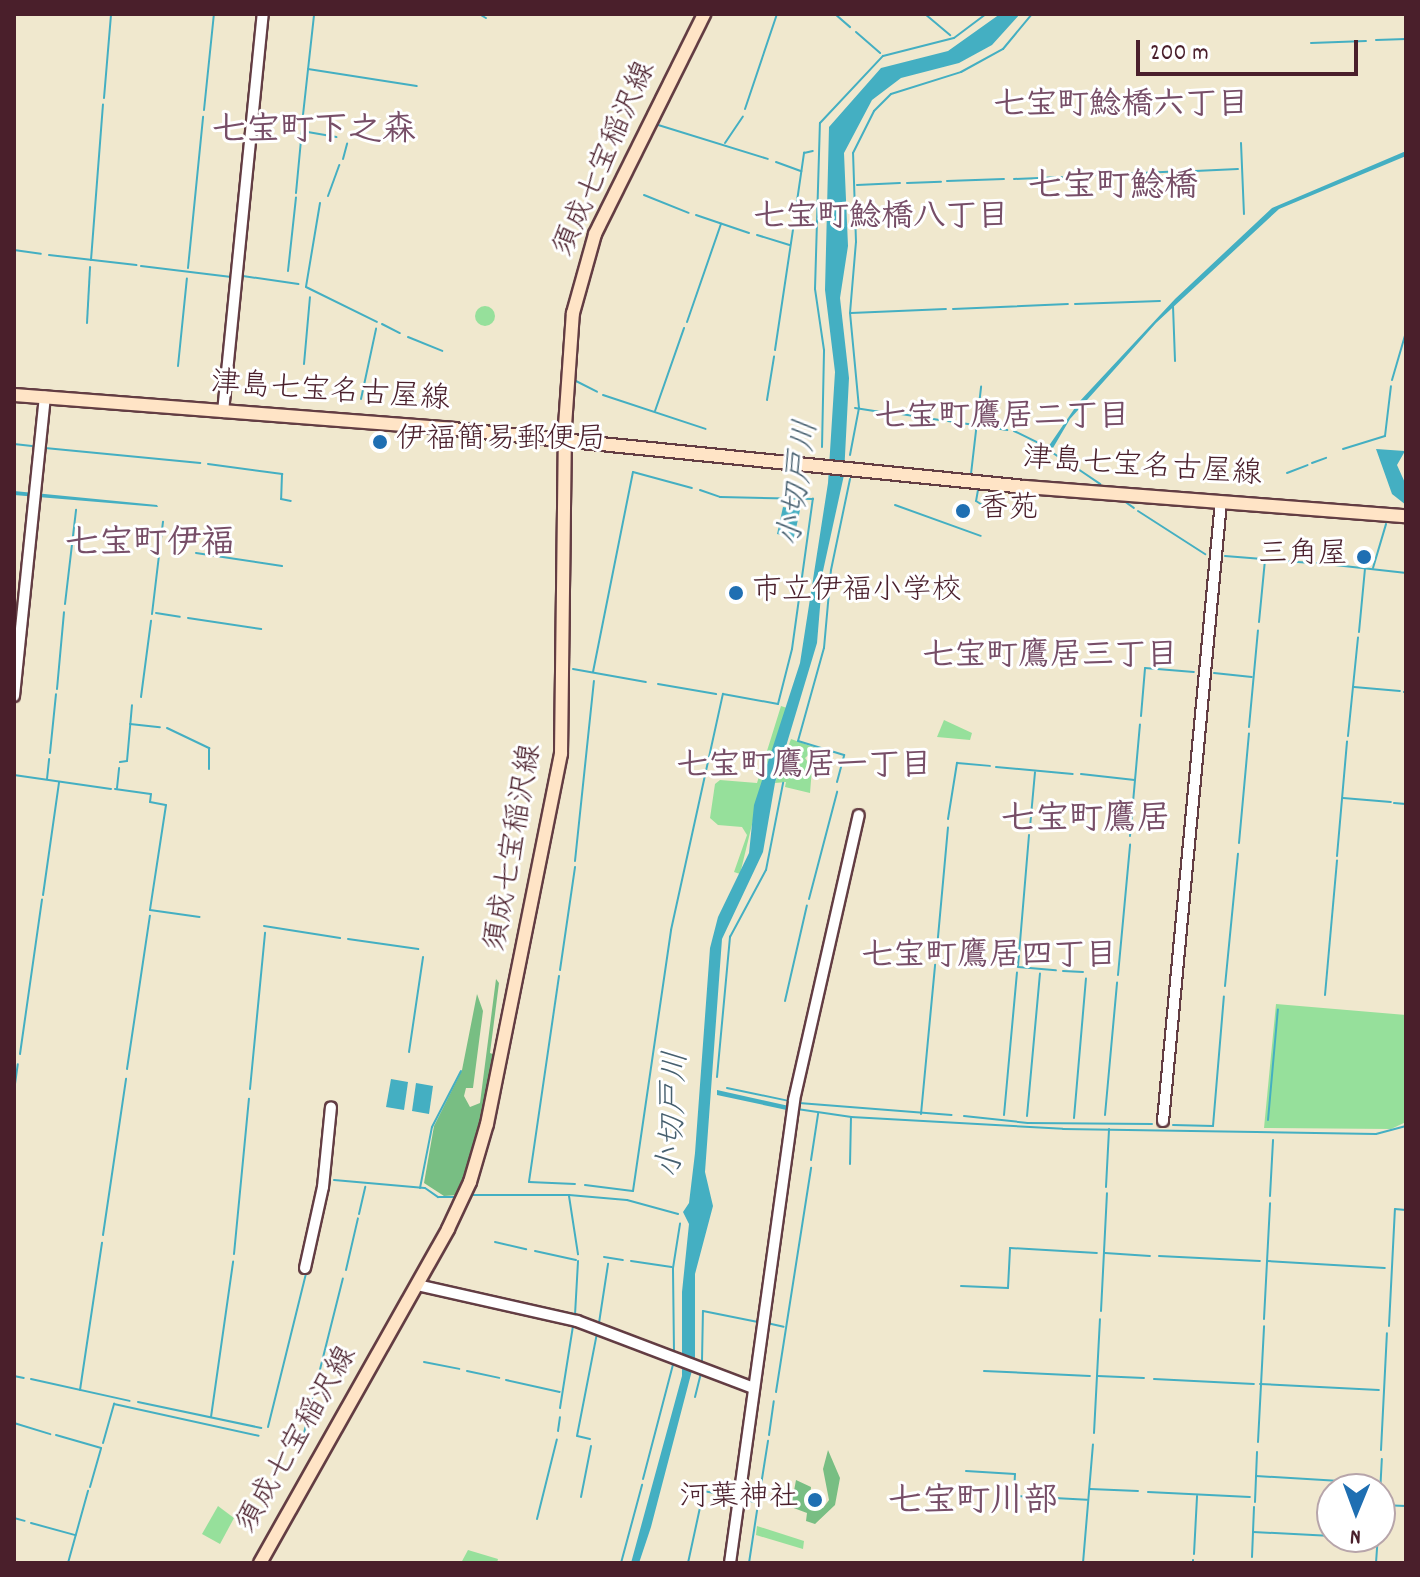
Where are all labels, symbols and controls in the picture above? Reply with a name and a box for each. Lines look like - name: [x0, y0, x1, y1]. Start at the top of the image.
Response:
- scale bar: [1140, 24, 1362, 74]
- text: 200 m: [1150, 37, 1209, 71]
- street label: 須成七宝稲沢線: [548, 57, 666, 263]
- district label: 七宝町鯰橋六丁目: [993, 88, 1249, 126]
- district label: 七宝町下之森: [212, 113, 416, 153]
- district label: 七宝町鯰橋: [1028, 169, 1198, 209]
- district label: 七宝町鯰橋八丁目: [753, 200, 1009, 238]
- street label: 津島七宝名古屋線: [209, 368, 451, 420]
- district label: 七宝町鷹居二丁目: [874, 400, 1130, 438]
- water label: 小切戸川: [773, 418, 829, 550]
- place label: 伊福簡易郵便局: [396, 424, 606, 460]
- marker: 伊福簡易郵便局: [371, 433, 389, 451]
- street label: 津島七宝名古屋線: [1021, 443, 1263, 495]
- place label: 香苑: [979, 493, 1039, 529]
- marker: 香苑: [954, 502, 972, 520]
- district label: 七宝町伊福: [65, 526, 235, 566]
- place label: 三角屋: [1258, 539, 1348, 575]
- marker: 三角屋: [1355, 548, 1373, 566]
- place label: 市立伊福小学校: [752, 575, 962, 611]
- marker: 市立伊福小学校: [727, 584, 745, 602]
- district label: 七宝町鷹居三丁目: [922, 639, 1178, 677]
- street label: 須成七宝稲沢線: [480, 741, 552, 955]
- district label: 七宝町鷹居一丁目: [676, 749, 932, 787]
- district label: 七宝町鷹居: [1001, 802, 1171, 842]
- district label: 七宝町鷹居四丁目: [861, 939, 1117, 977]
- water label: 小切戸川: [653, 1050, 699, 1180]
- street label: 須成七宝稲沢線: [231, 1341, 367, 1541]
- north arrow: [1316, 1473, 1396, 1553]
- place label: 河葉神社: [679, 1482, 799, 1518]
- district label: 七宝町川部: [888, 1484, 1058, 1524]
- marker: 河葉神社: [806, 1491, 824, 1509]
- text: N: [1350, 1520, 1361, 1551]

